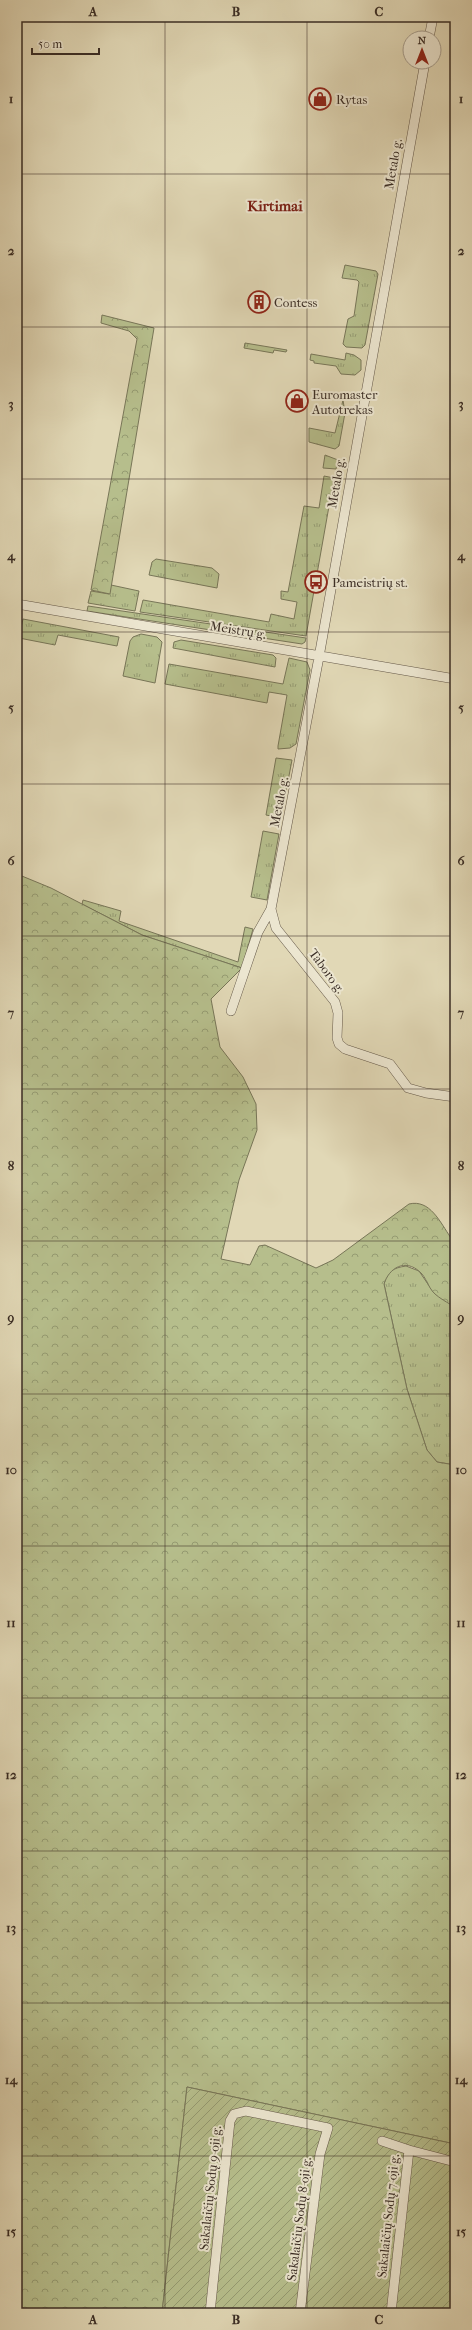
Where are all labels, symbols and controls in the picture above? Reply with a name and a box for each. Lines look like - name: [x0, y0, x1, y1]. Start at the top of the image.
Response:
- text: A: [88, 4, 98, 19]
- text: B: [232, 4, 241, 19]
- text: C: [375, 4, 384, 19]
- scale bar: [32, 30, 99, 56]
- north arrow: [402, 30, 442, 70]
- text: N: [418, 34, 427, 47]
- text: 50 m: [38, 37, 62, 51]
- shop icon: Rytas: [307, 86, 333, 112]
- text: 1: [9, 91, 14, 106]
- text: 1: [459, 91, 464, 106]
- place label: Rytas: [336, 92, 368, 107]
- street label: Metalo g.: [381, 138, 405, 190]
- district label: Kirtimai: [247, 197, 303, 215]
- text: 2: [8, 243, 15, 258]
- text: 2: [458, 243, 465, 258]
- building icon: Contess: [246, 289, 272, 315]
- place label: Contess: [274, 295, 318, 310]
- place label: Euromaster Autotrekas: [311, 387, 378, 417]
- shop icon: Euromaster Autotrekas: [284, 388, 310, 414]
- text: 3: [8, 396, 14, 412]
- text: 3: [458, 396, 464, 412]
- street label: Metalo g.: [324, 457, 348, 509]
- text: 4: [6, 548, 16, 564]
- text: 4: [456, 548, 466, 564]
- bus stop icon: Pameistrių st.: [303, 569, 329, 595]
- place label: Pameistrių st.: [332, 575, 408, 590]
- street label: Meistrų g.: [209, 618, 267, 642]
- text: 5: [8, 700, 14, 715]
- text: 5: [458, 700, 464, 715]
- street label: Metalo g.: [267, 775, 291, 829]
- text: 6: [7, 853, 15, 868]
- text: 6: [457, 853, 465, 868]
- street label: Taboro g.: [306, 946, 348, 996]
- text: 7: [7, 1005, 15, 1020]
- text: 7: [457, 1005, 465, 1020]
- text: 8: [8, 1158, 15, 1173]
- text: 8: [458, 1158, 465, 1173]
- text: 9: [7, 1310, 15, 1326]
- text: 9: [457, 1310, 465, 1326]
- text: 10: [5, 1462, 17, 1477]
- text: 10: [455, 1462, 467, 1477]
- text: 11: [6, 1615, 16, 1630]
- text: 11: [456, 1615, 466, 1630]
- text: 12: [5, 1767, 17, 1782]
- text: 12: [455, 1767, 467, 1782]
- text: 13: [6, 1920, 16, 1936]
- text: 13: [456, 1920, 466, 1936]
- text: 14: [5, 2072, 18, 2088]
- text: 14: [455, 2072, 468, 2088]
- street label: Sakalaičių Sodų 9-oji g.: [196, 2125, 224, 2251]
- street label: Sakalaičių Sodų 7-oji g.: [374, 2153, 402, 2279]
- street label: Sakalaičių Sodų 8-oji g.: [284, 2156, 314, 2282]
- text: 15: [6, 2224, 16, 2239]
- text: 15: [456, 2224, 466, 2239]
- text: A: [88, 2312, 98, 2327]
- text: B: [232, 2312, 241, 2327]
- text: C: [375, 2312, 384, 2327]

